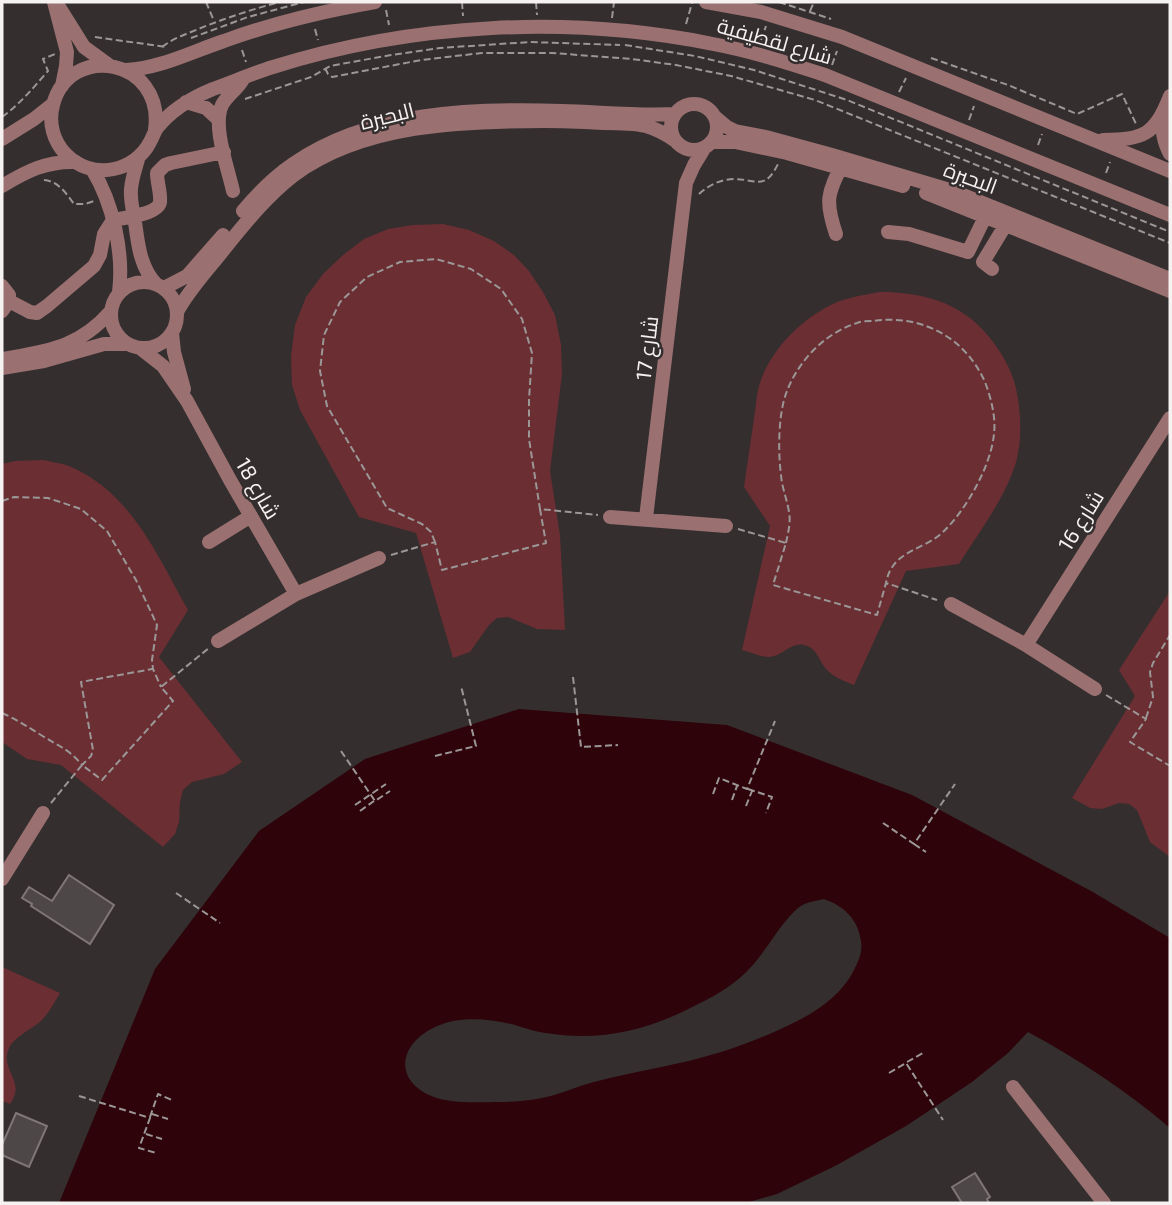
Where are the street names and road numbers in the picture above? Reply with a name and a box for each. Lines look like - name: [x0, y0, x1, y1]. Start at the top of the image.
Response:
- street label: شارع لقطيفية: [714, 12, 835, 71]
- street label: البحيرة: [357, 96, 417, 135]
- street label: البحيرة: [941, 156, 1001, 199]
- street label: شارع 17: [630, 314, 665, 382]
- street label: شارع 18: [229, 453, 286, 525]
- street label: شارع 16: [1052, 485, 1111, 556]

